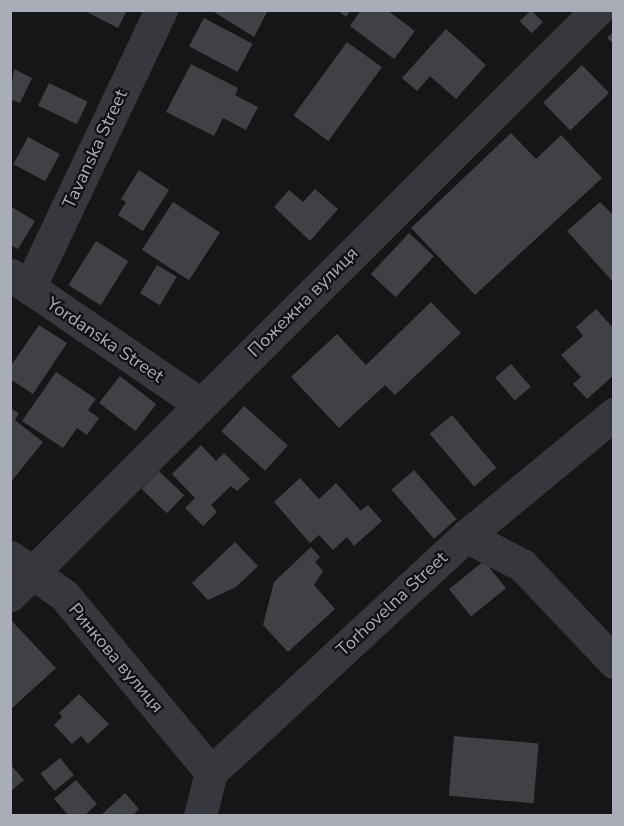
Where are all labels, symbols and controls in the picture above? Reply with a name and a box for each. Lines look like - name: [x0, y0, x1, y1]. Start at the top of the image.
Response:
- street label: Tavanska Street: [58, 86, 132, 212]
- street label: Пожежна вулиця: [243, 242, 363, 362]
- street label: Yordanska Street: [42, 293, 168, 387]
- street label: Torhovelna Street: [332, 547, 452, 661]
- street label: Ринкова вулиця: [64, 599, 168, 717]

